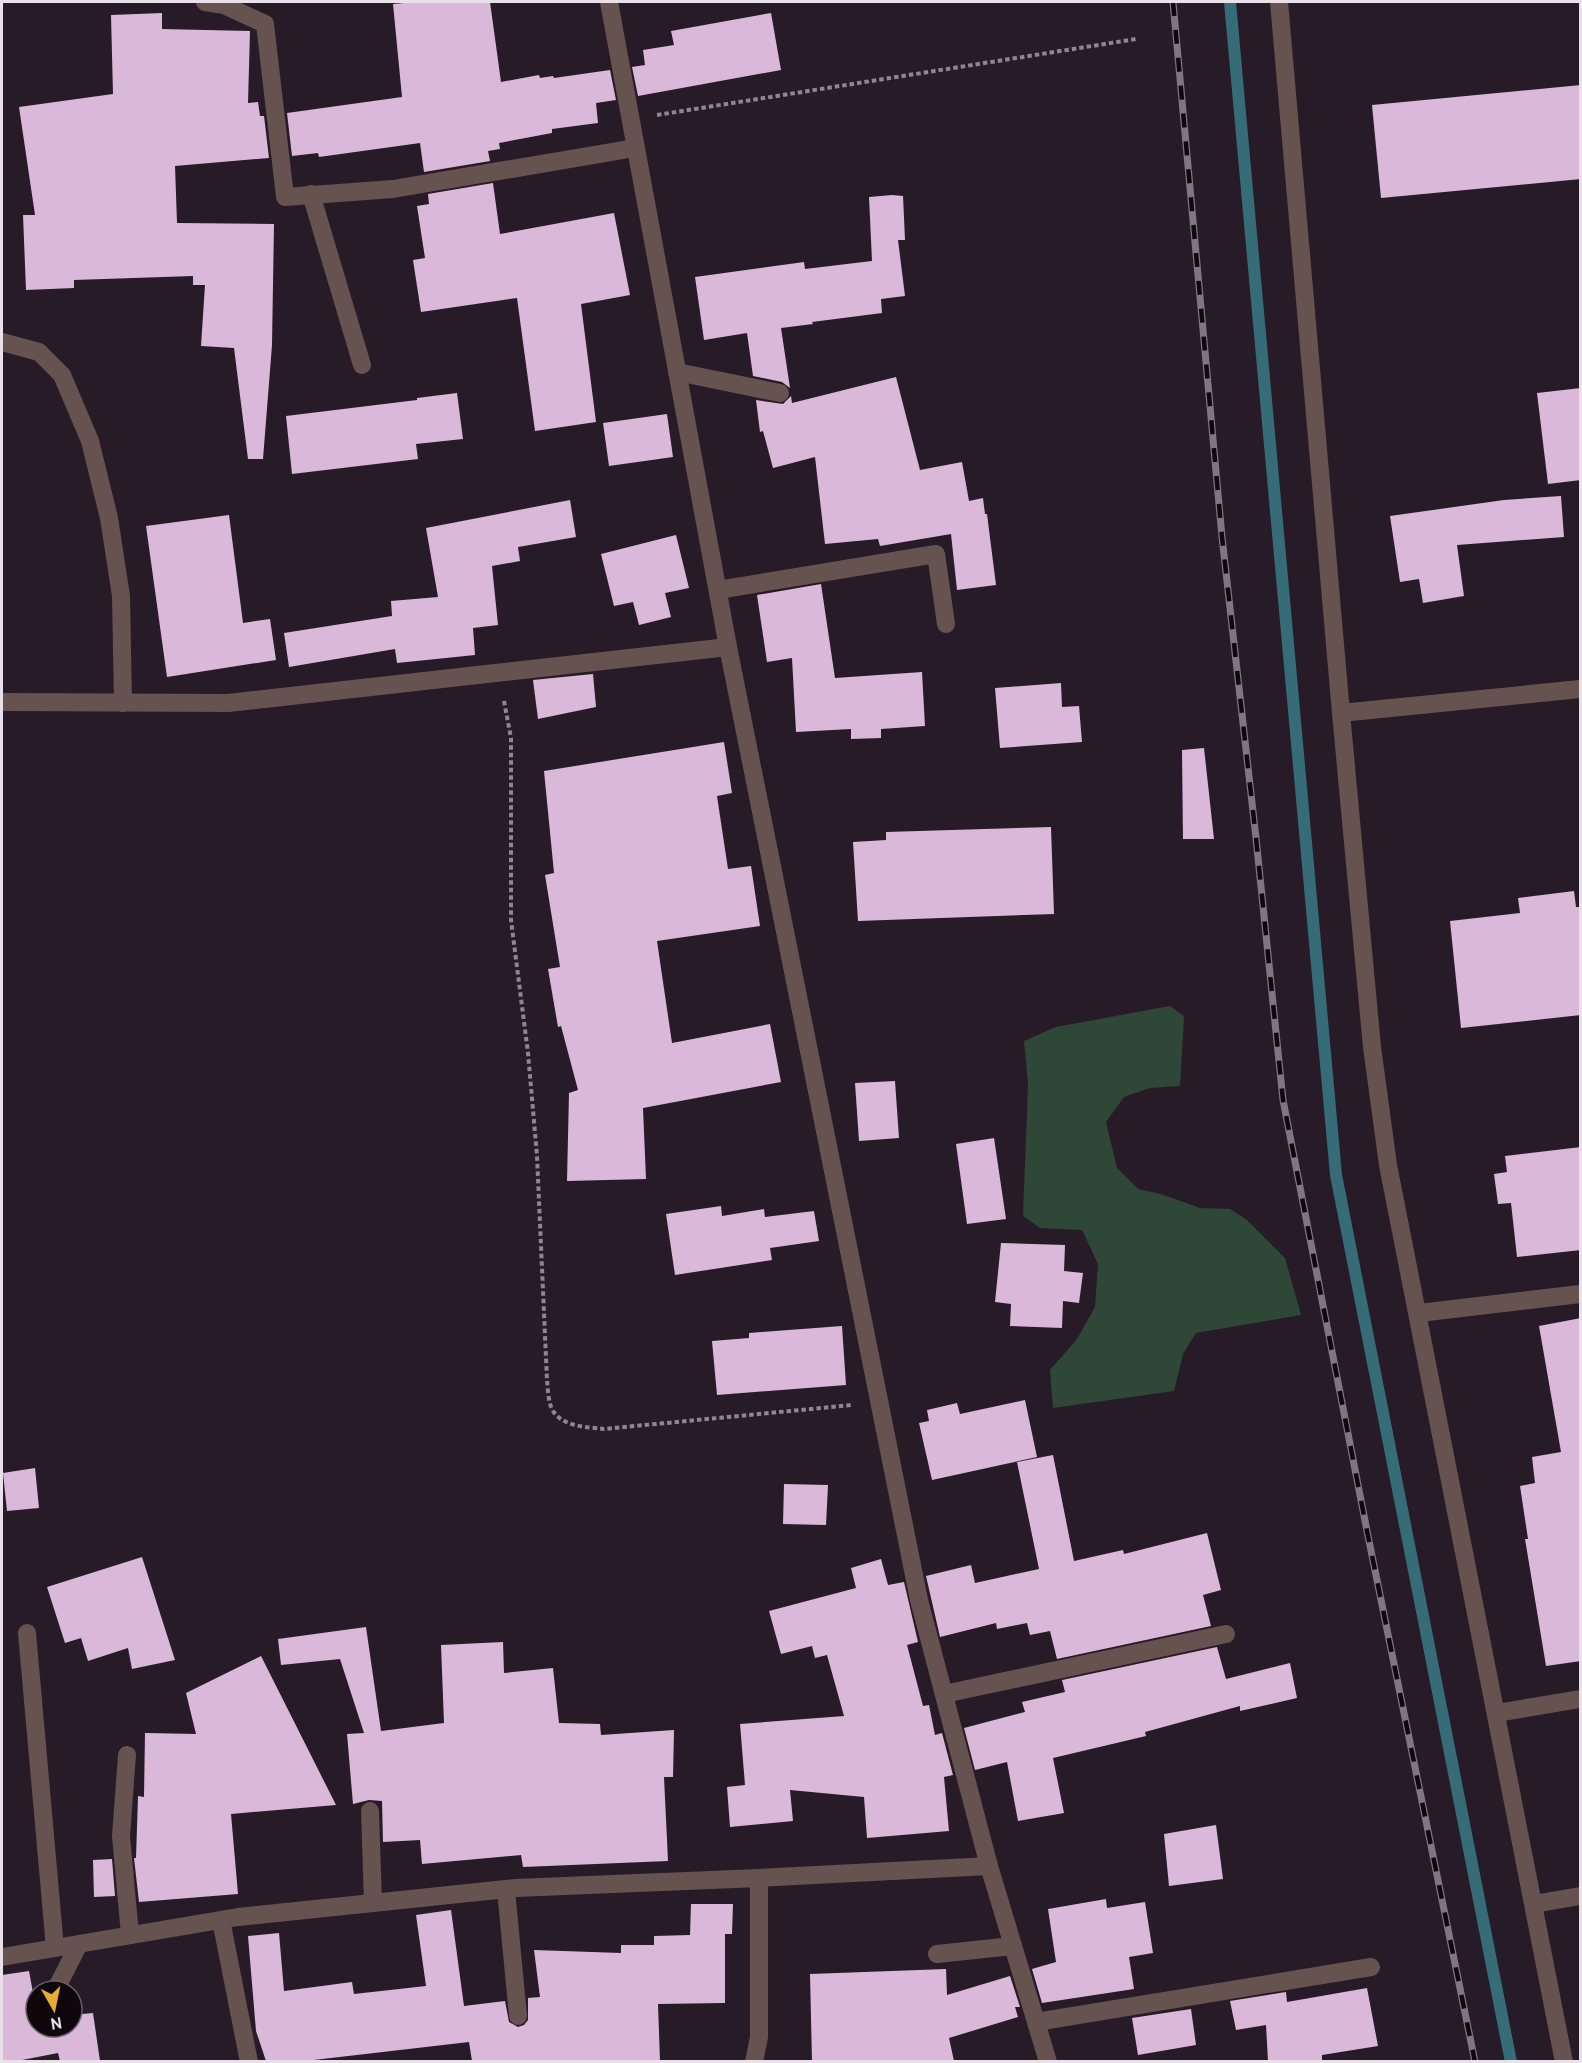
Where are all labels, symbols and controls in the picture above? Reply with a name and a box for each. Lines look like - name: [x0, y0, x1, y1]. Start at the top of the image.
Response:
- north arrow: [24, 1979, 84, 2039]
- text: N: [49, 2013, 63, 2034]

